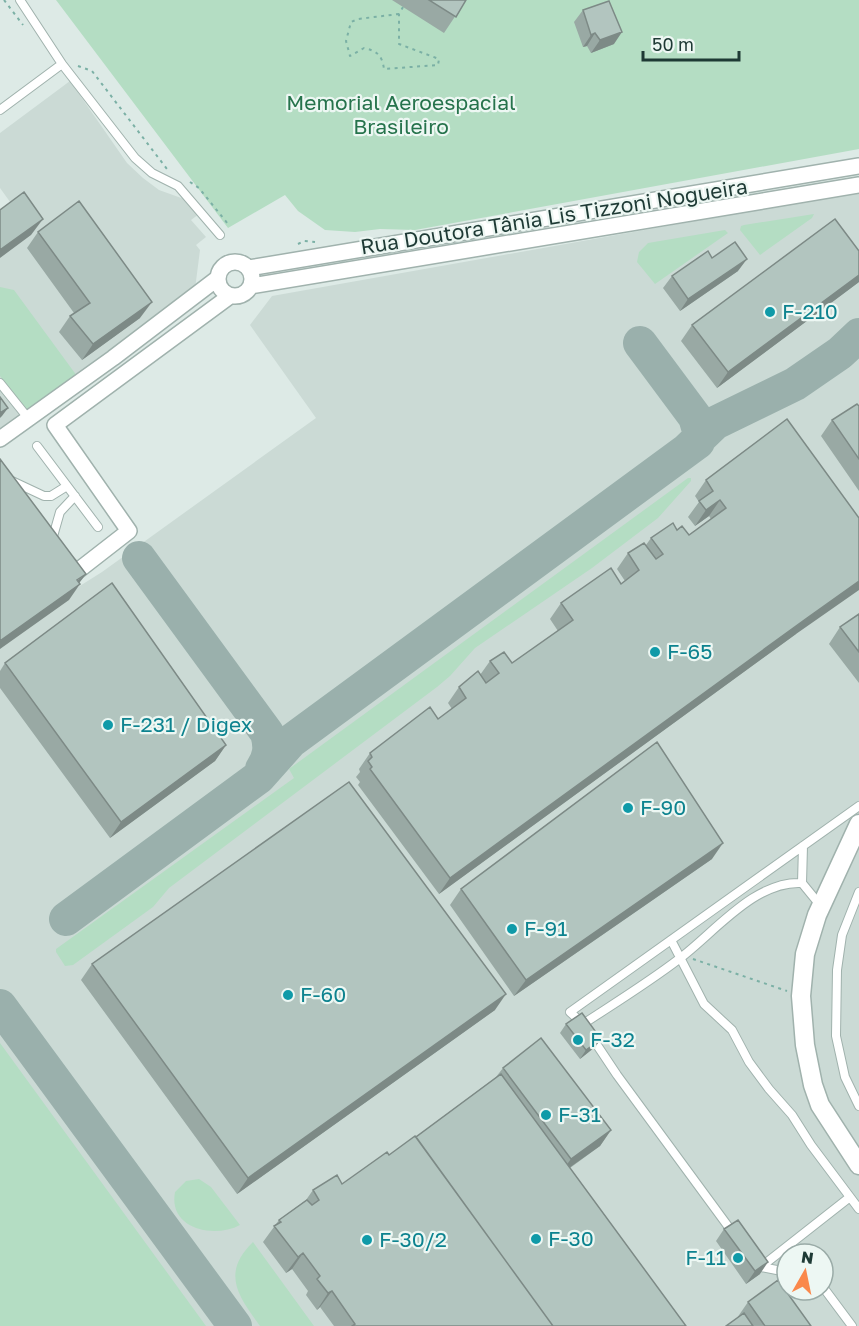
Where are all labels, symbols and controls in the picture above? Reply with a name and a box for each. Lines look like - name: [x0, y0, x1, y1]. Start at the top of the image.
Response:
- scale bar: [643, 24, 739, 62]
- text: 50 m: [652, 33, 694, 55]
- park label: Memorial Aeroespacial Brasileiro: [286, 89, 516, 139]
- street label: Rua Doutora Tânia Lis Tizzoni Nogueira: [358, 173, 749, 259]
- place label: F-210: [782, 298, 838, 324]
- marker: F-210: [763, 305, 777, 319]
- place label: F-65: [667, 638, 712, 664]
- marker: F-65: [648, 645, 662, 659]
- place label: F-231 / Digex: [120, 711, 253, 737]
- marker: F-231 / Digex: [101, 718, 115, 732]
- place label: F-90: [640, 794, 686, 820]
- marker: F-90: [621, 801, 635, 815]
- place label: F-91: [524, 915, 567, 941]
- marker: F-91: [505, 922, 519, 936]
- place label: F-60: [300, 981, 346, 1007]
- marker: F-60: [281, 988, 295, 1002]
- place label: F-32: [590, 1026, 635, 1052]
- marker: F-32: [571, 1033, 585, 1047]
- place label: F-31: [558, 1101, 601, 1127]
- marker: F-31: [539, 1108, 553, 1122]
- place label: F-30: [548, 1225, 594, 1251]
- place label: F-30/2: [379, 1226, 447, 1252]
- marker: F-30: [529, 1232, 543, 1246]
- marker: F-30/2: [360, 1233, 374, 1247]
- north arrow: [775, 1242, 835, 1302]
- place label: F-11: [685, 1244, 726, 1270]
- text: N: [800, 1246, 815, 1268]
- marker: F-11: [731, 1251, 745, 1265]

